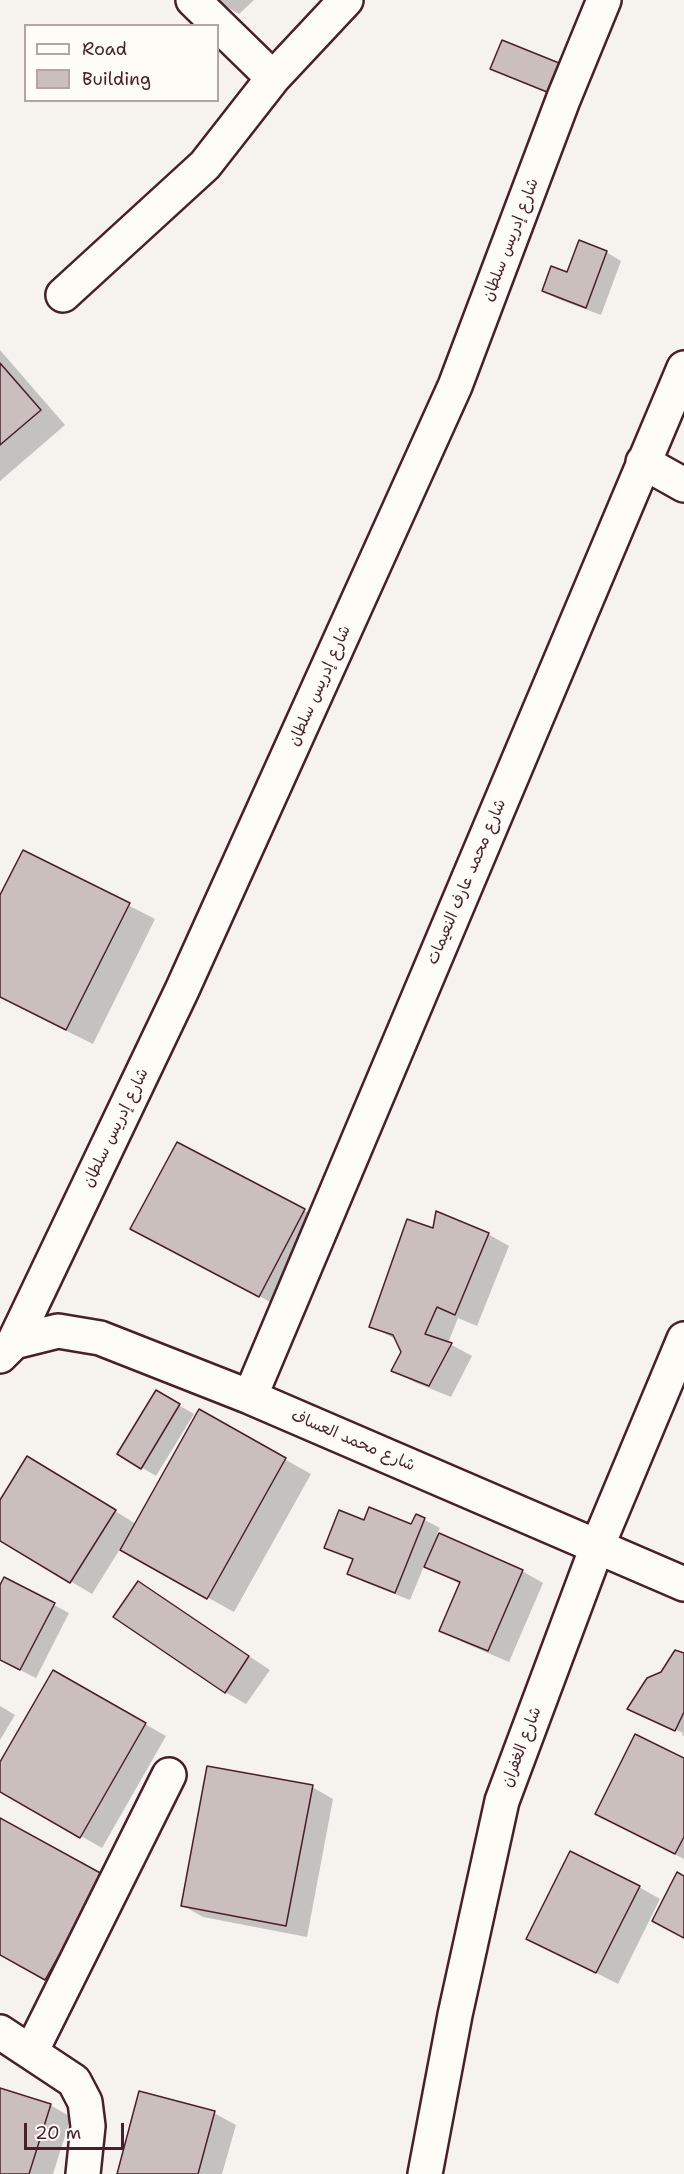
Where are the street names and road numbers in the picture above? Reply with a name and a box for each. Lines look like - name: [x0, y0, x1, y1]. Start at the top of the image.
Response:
- street label: شارع إدريس سلطان: [479, 176, 543, 304]
- street label: شارع إدريس سلطان: [285, 623, 355, 749]
- street label: شارع محمد عارف النعيمات: [423, 796, 511, 968]
- street label: شارع إدريس سلطان: [79, 1065, 153, 1191]
- street label: شارع محمد العساف: [288, 1406, 418, 1476]
- street label: شارع الغفران: [498, 1704, 546, 1790]

